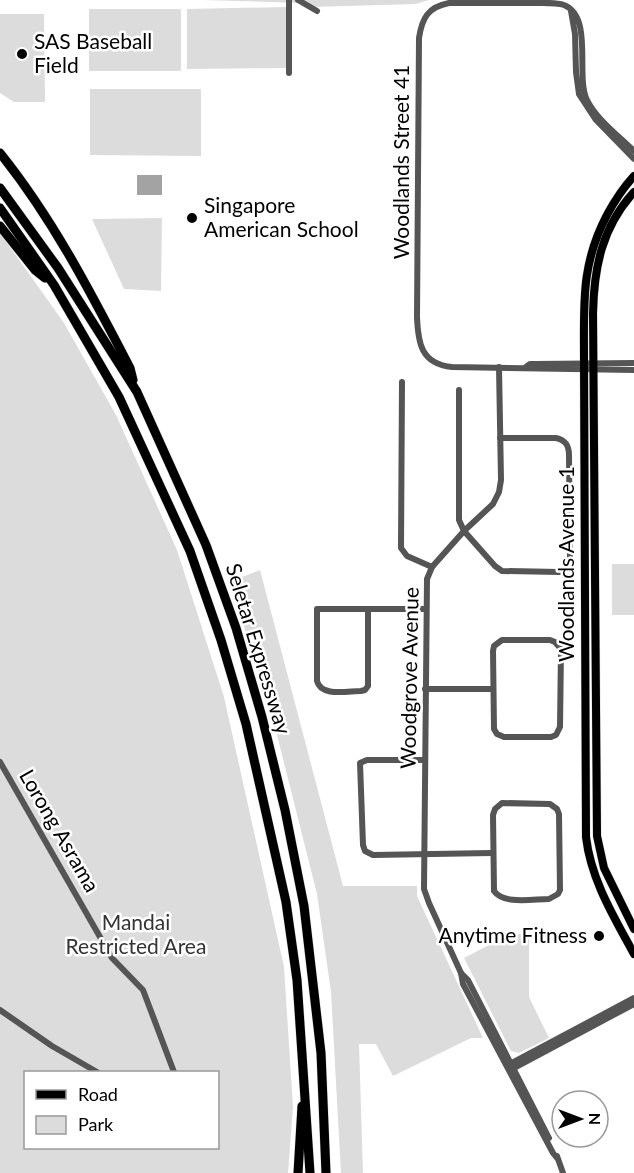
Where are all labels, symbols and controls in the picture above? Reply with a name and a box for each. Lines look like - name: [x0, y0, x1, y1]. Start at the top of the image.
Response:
- place label: SAS Baseball Field: [34, 28, 152, 77]
- marker: SAS Baseball Field: [15, 47, 29, 61]
- street label: Woodlands Street 41: [388, 65, 413, 259]
- place label: Singapore American School: [204, 192, 359, 241]
- marker: Singapore American School: [185, 211, 199, 225]
- street label: Woodlands Avenue 1: [553, 466, 578, 662]
- street label: Seletar Expressway: [222, 560, 297, 737]
- street label: Woodgrove Avenue: [394, 587, 423, 769]
- street label: Lorong Asrama: [15, 765, 105, 896]
- park label: Mandai Restricted Area: [66, 909, 206, 958]
- place label: Anytime Fitness: [438, 922, 587, 947]
- marker: Anytime Fitness: [592, 929, 606, 943]
- legend: [24, 1071, 219, 1149]
- text: Road: [78, 1083, 118, 1105]
- north arrow: [550, 1089, 610, 1149]
- text: Park: [78, 1113, 114, 1135]
- text: N: [586, 1113, 605, 1125]

